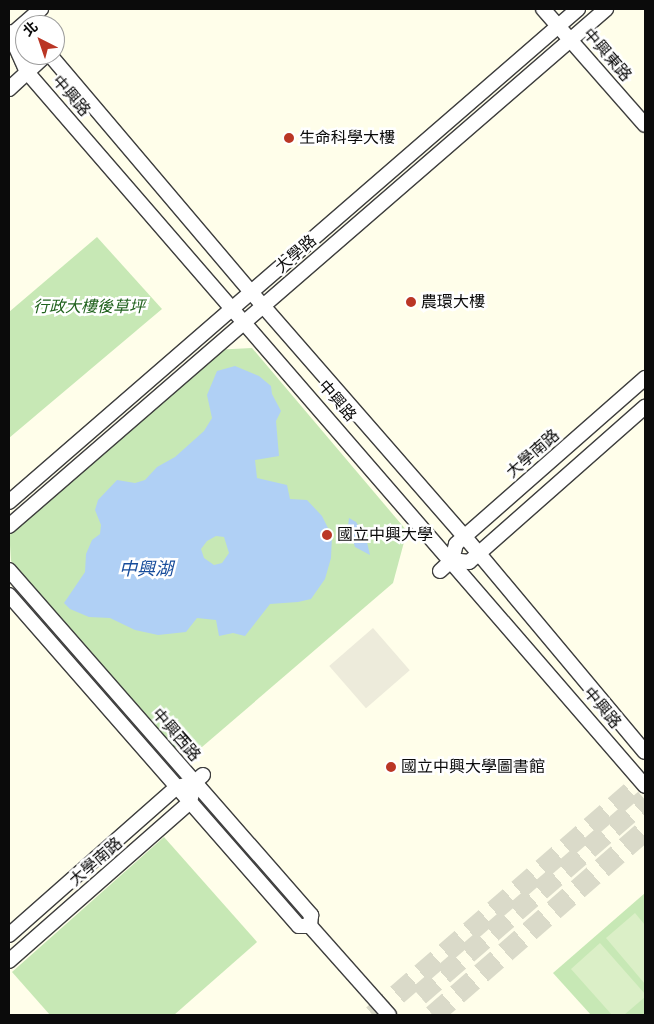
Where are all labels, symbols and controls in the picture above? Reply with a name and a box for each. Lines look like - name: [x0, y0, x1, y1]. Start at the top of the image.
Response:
- north arrow: [15, 15, 65, 65]
- text: 北: [18, 17, 43, 42]
- street label: 中興東路: [579, 25, 635, 85]
- street label: 中興路: [48, 72, 94, 120]
- place label: 生命科學大樓: [299, 128, 395, 148]
- marker: 生命科學大樓: [283, 132, 295, 144]
- street label: 大學路: [272, 231, 320, 277]
- place label: 農環大樓: [421, 292, 485, 312]
- marker: 農環大樓: [405, 296, 417, 308]
- park label: 行政大樓後草坪: [33, 297, 145, 317]
- street label: 中興路: [314, 377, 360, 425]
- street label: 大學南路: [503, 426, 563, 482]
- place label: 國立中興大學: [337, 525, 433, 545]
- marker: 國立中興大學: [321, 529, 333, 541]
- water label: 中興湖: [119, 559, 173, 581]
- street label: 中興路: [579, 683, 625, 733]
- street label: 中興西路: [148, 705, 204, 765]
- place label: 國立中興大學圖書館: [401, 757, 545, 777]
- marker: 國立中興大學圖書館: [385, 761, 397, 773]
- street label: 大學南路: [66, 834, 126, 890]

